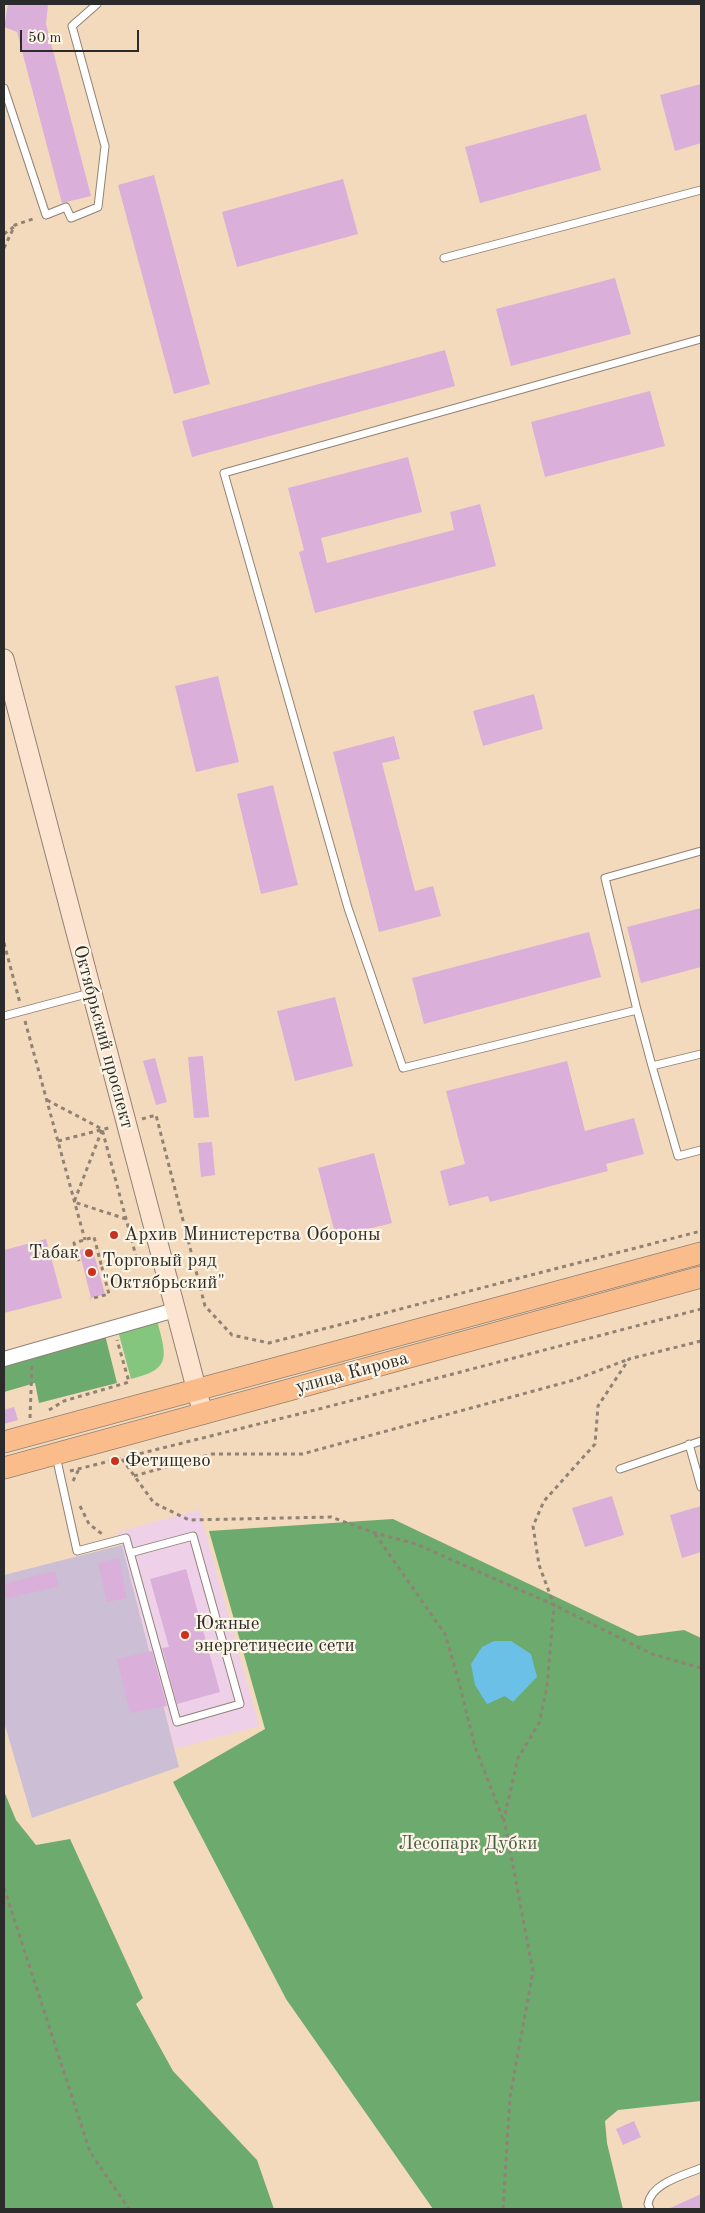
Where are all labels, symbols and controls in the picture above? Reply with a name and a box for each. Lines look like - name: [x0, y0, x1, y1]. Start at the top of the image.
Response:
- scale bar: [22, 20, 141, 52]
- text: 50 m: [28, 31, 62, 46]
- street label: Октябрьский проспект: [68, 943, 138, 1131]
- place label: Архив Министерства Обороны: [124, 1224, 380, 1246]
- marker: Архив Министерства Обороны: [108, 1229, 120, 1241]
- place label: Табак: [29, 1242, 79, 1264]
- marker: Табак: [83, 1247, 95, 1259]
- place label: Торговый ряд "Октябрьский": [102, 1250, 225, 1294]
- marker: Торговый ряд "Октябрьский": [86, 1266, 98, 1278]
- street label: улица Кирова: [293, 1347, 411, 1399]
- place label: Фетищево: [125, 1450, 211, 1472]
- marker: Фетищево: [109, 1455, 121, 1467]
- place label: Южные энергетичесие сети: [195, 1613, 355, 1657]
- marker: Южные энергетичесие сети: [179, 1629, 191, 1641]
- park label: Лесопарк Дубки: [398, 1833, 538, 1855]

